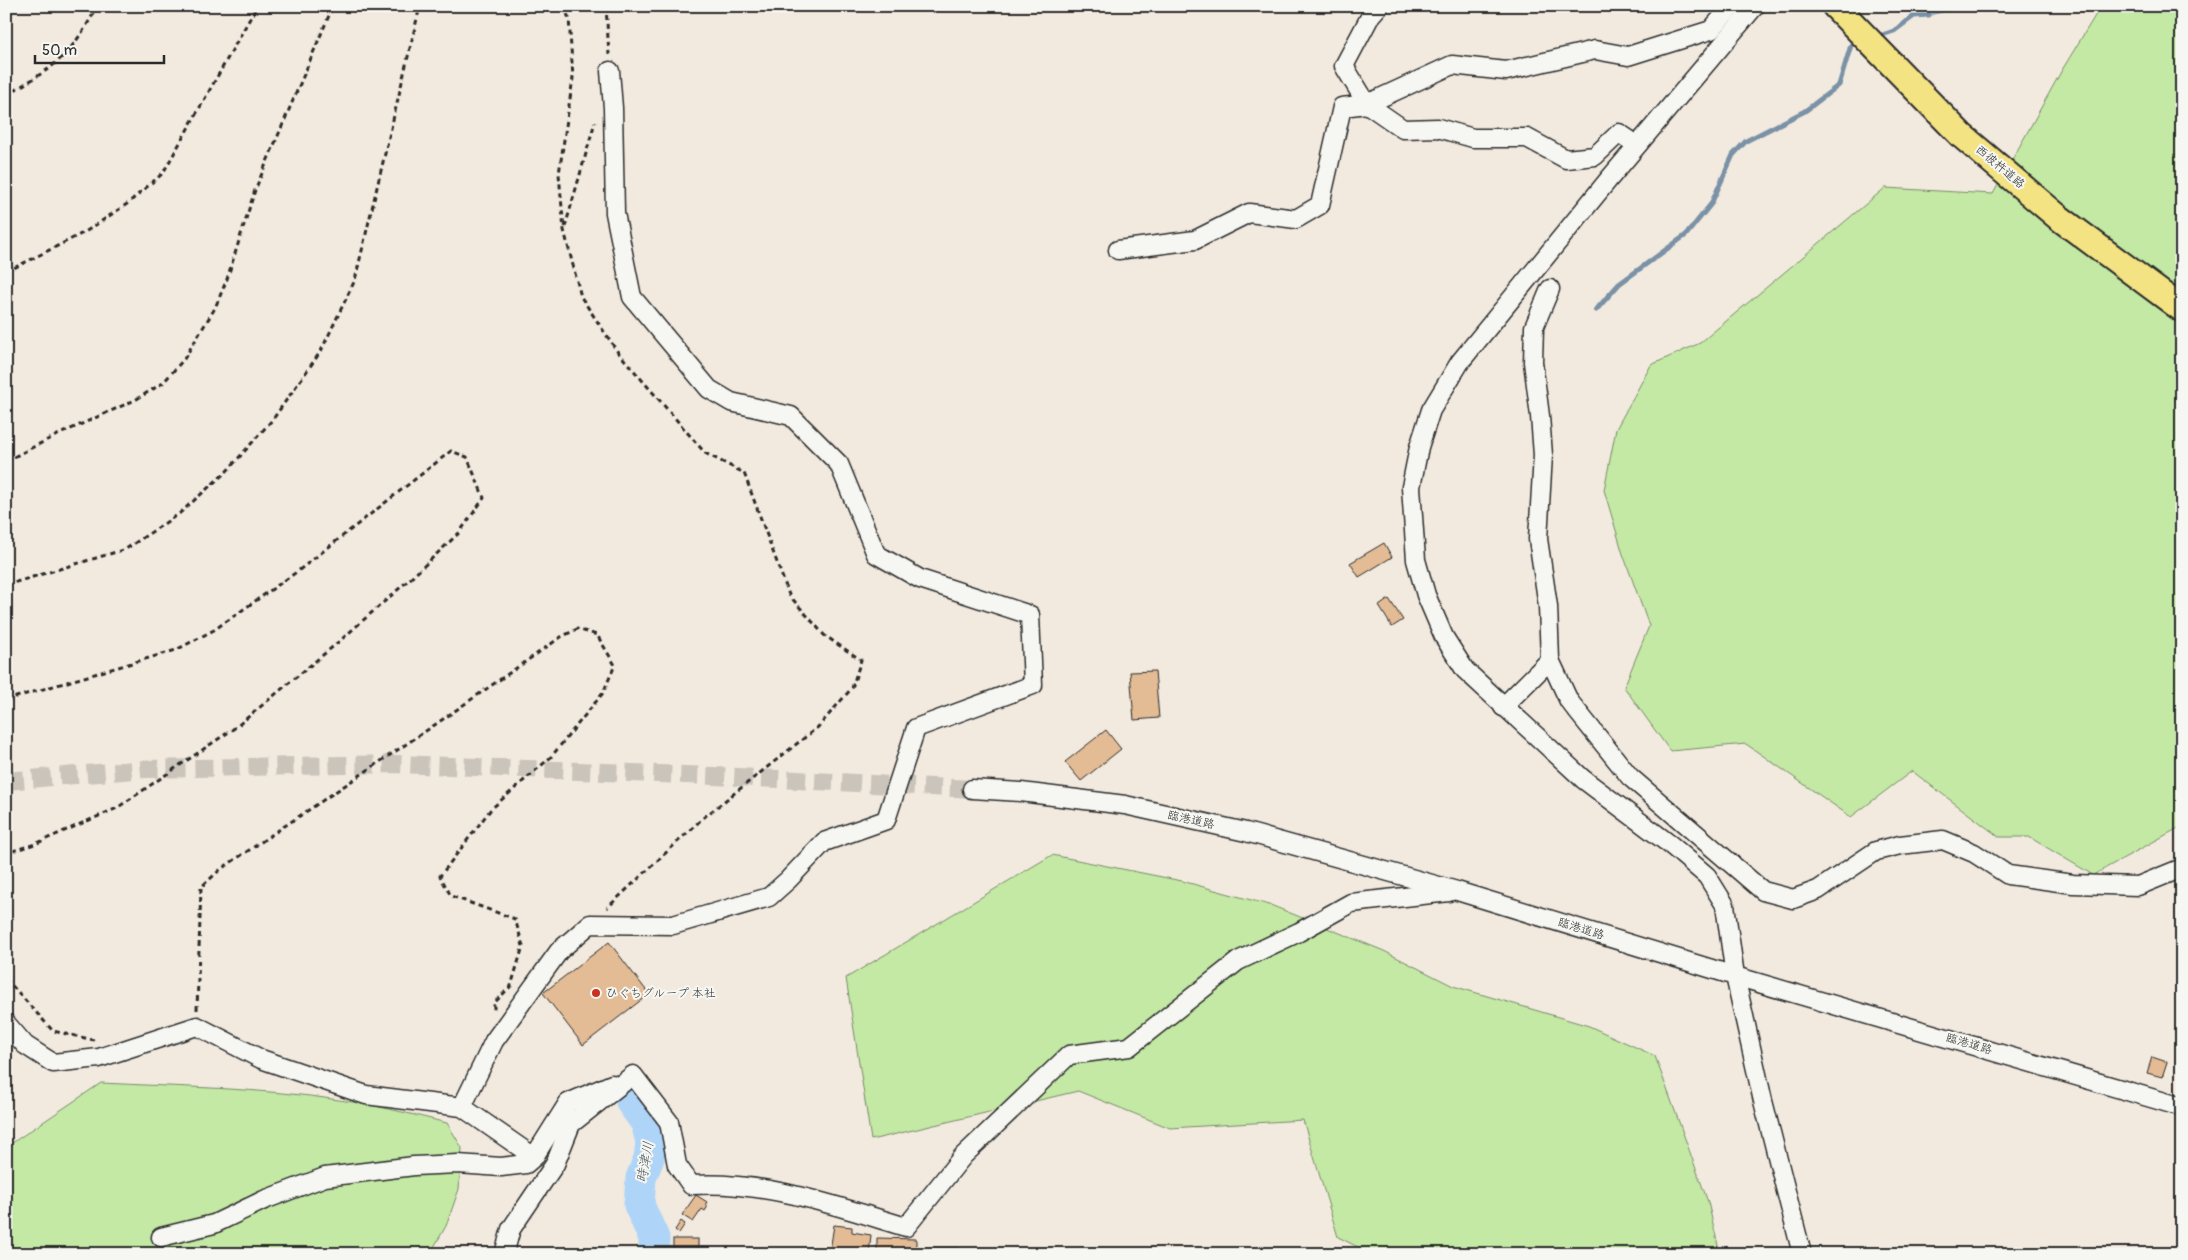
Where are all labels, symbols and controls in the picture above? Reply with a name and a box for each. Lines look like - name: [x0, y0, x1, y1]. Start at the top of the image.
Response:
- scale bar: [35, 32, 164, 64]
- text: 50 m: [42, 41, 77, 60]
- street label: 西彼杵道路: [1972, 142, 2028, 192]
- street label: 臨港道路: [1166, 808, 1216, 832]
- street label: 臨港道路: [1556, 915, 1606, 943]
- place label: ひぐちグループ 本社: [606, 986, 716, 1001]
- marker: ひぐちグループ 本社: [590, 987, 602, 999]
- street label: 臨港道路: [1944, 1030, 1994, 1058]
- water label: 時津川: [633, 1140, 657, 1184]

